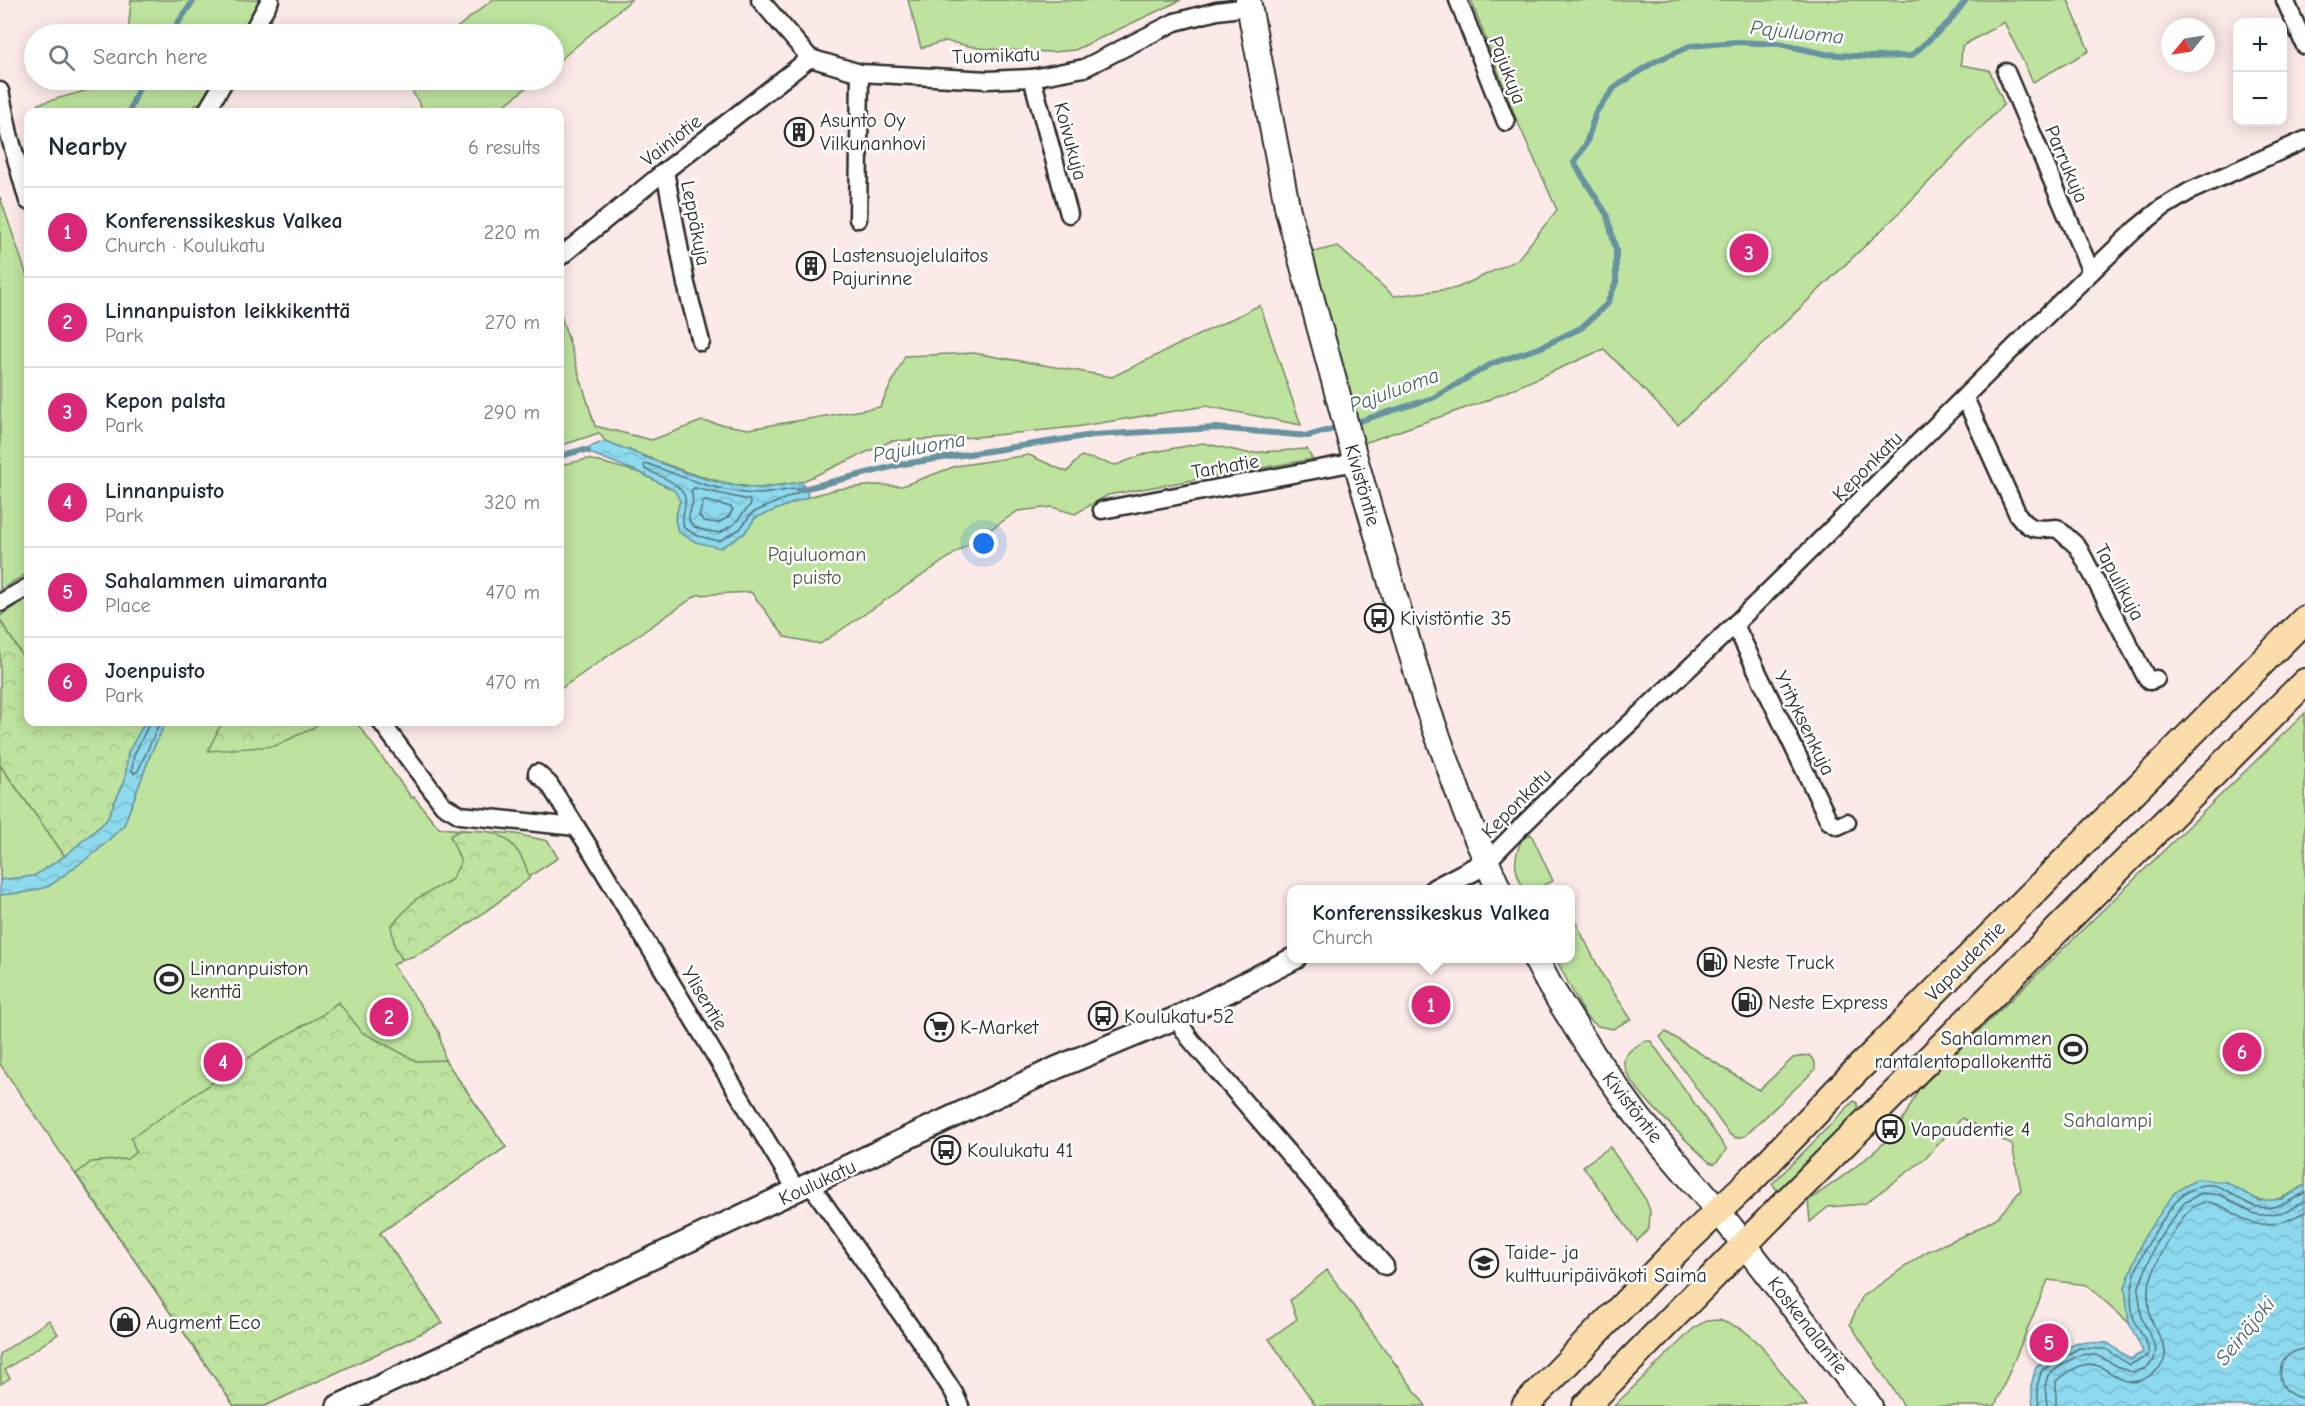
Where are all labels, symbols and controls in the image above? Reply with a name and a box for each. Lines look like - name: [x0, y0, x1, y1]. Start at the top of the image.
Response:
- water label: Pajuluoma: [1749, 15, 1845, 49]
- north arrow: [2161, 18, 2215, 72]
- map controls: [2233, 18, 2287, 126]
- button: +: [2233, 18, 2287, 72]
- search box: [24, 24, 564, 90]
- street label: Pajukuja: [1484, 33, 1531, 107]
- icon: search: [45, 41, 78, 74]
- street label: Tuomikatu: [952, 42, 1040, 69]
- text: Search here: [93, 44, 208, 70]
- button: −: [2233, 72, 2287, 126]
- street label: Koivukuja: [1049, 100, 1092, 183]
- place label: Asunto Oy Vilkunanhovi: [820, 109, 926, 155]
- street label: Vainiotie: [636, 110, 706, 171]
- building icon: Asunto Oy Vilkunanhovi: [783, 116, 815, 148]
- street label: Parrukuja: [2040, 122, 2093, 206]
- text: Nearby: [48, 132, 127, 162]
- text: 6 results: [468, 136, 540, 159]
- street label: Leppäkuja: [676, 179, 715, 268]
- text: Konferenssikeskus Valkea: [105, 208, 343, 234]
- text: 1: [64, 221, 71, 244]
- text: 220 m: [484, 221, 540, 244]
- pin: 3: [1730, 230, 1768, 276]
- text: Church · Koulukatu: [105, 234, 265, 257]
- place label: Lastensuojelulaitos Pajurinne: [832, 244, 988, 290]
- building icon: Lastensuojelulaitos Pajurinne: [795, 250, 827, 282]
- text: Linnanpuiston leikkikenttä: [105, 298, 350, 324]
- text: 2: [63, 311, 72, 334]
- text: 270 m: [485, 311, 540, 334]
- text: Park: [105, 324, 143, 347]
- water label: Pajuluoma: [1346, 363, 1442, 417]
- text: Kepon palsta: [105, 388, 226, 414]
- text: 3: [63, 401, 72, 424]
- text: 290 m: [484, 401, 540, 424]
- text: Park: [105, 414, 143, 437]
- water label: Pajuluoma: [871, 427, 967, 467]
- street label: Keponkatu: [1828, 427, 1907, 506]
- street label: Kivistöntie: [1340, 442, 1385, 529]
- street label: Tarhatie: [1190, 449, 1261, 484]
- text: Linnanpuisto: [105, 478, 224, 504]
- text: 4: [63, 491, 72, 514]
- text: 320 m: [484, 491, 540, 514]
- text: Park: [105, 504, 143, 527]
- your location: [969, 529, 998, 558]
- street label: Tapulikuja: [2090, 540, 2149, 625]
- park label: Pajuluoman puisto: [768, 543, 866, 589]
- text: Sahalammen uimaranta: [105, 568, 328, 594]
- text: 5: [62, 581, 73, 604]
- text: 470 m: [485, 581, 540, 604]
- text: Place: [105, 594, 151, 617]
- bus stop icon: Kivistöntie 35: [1363, 602, 1395, 634]
- place label: Kivistöntie 35: [1400, 607, 1512, 630]
- text: Joenpuisto: [105, 658, 205, 684]
- street label: Yrityksenkuja: [1769, 667, 1840, 779]
- text: 6: [62, 671, 73, 694]
- text: 470 m: [485, 671, 540, 694]
- text: Park: [105, 684, 143, 707]
- street label: Keponkatu: [1477, 764, 1556, 843]
- popup: [1287, 885, 1575, 963]
- text: Konferenssikeskus Valkea: [1312, 900, 1550, 926]
- street label: Vapaudentie: [1921, 917, 2010, 1006]
- text: Church: [1312, 926, 1373, 949]
- fuel station icon: Neste Truck: [1696, 946, 1728, 978]
- place label: Neste Truck: [1733, 951, 1835, 974]
- place label: Linnanpuiston kenttä: [190, 957, 309, 1003]
- street label: Ylisentie: [677, 962, 733, 1034]
- sports icon: Linnanpuiston kenttä: [153, 963, 185, 995]
- pin: 1: [1412, 982, 1450, 1028]
- fuel station icon: Neste Express: [1731, 986, 1763, 1018]
- place label: Neste Express: [1768, 991, 1888, 1014]
- pin: 2: [370, 994, 408, 1040]
- bus stop icon: Koulukatu 52: [1087, 1000, 1119, 1032]
- place label: Koulukatu 52: [1124, 1005, 1234, 1028]
- supermarket icon: K-Market: [923, 1011, 955, 1043]
- place label: K-Market: [960, 1016, 1040, 1039]
- place label: Sahalammen rantalentopallokenttä: [1875, 1027, 2052, 1073]
- pin: 6: [2222, 1030, 2262, 1074]
- sports icon: Sahalammen rantalentopallokenttä: [2057, 1033, 2089, 1065]
- pin: 4: [204, 1040, 242, 1084]
- street label: Kivistöntie: [1598, 1067, 1668, 1147]
- park label: Sahalampi: [2064, 1109, 2152, 1132]
- bus stop icon: Vapaudentie 4: [1874, 1113, 1906, 1145]
- place label: Vapaudentie 4: [1911, 1118, 2030, 1141]
- bus stop icon: Koulukatu 41: [930, 1134, 962, 1166]
- place label: Koulukatu 41: [967, 1139, 1073, 1162]
- street label: Koulukatu: [775, 1155, 859, 1210]
- place label: Taide- ja kulttuuripäiväkoti Saima: [1505, 1241, 1707, 1287]
- school or university icon: Taide- ja kulttuuripäiväkoti Saima: [1468, 1247, 1500, 1279]
- street label: Koskenalantie: [1763, 1272, 1853, 1378]
- water label: Seinäjoki: [2210, 1292, 2280, 1370]
- shop icon: Augment Eco: [109, 1306, 141, 1338]
- place label: Augment Eco: [146, 1311, 261, 1334]
- pin: 5: [2030, 1320, 2068, 1366]

